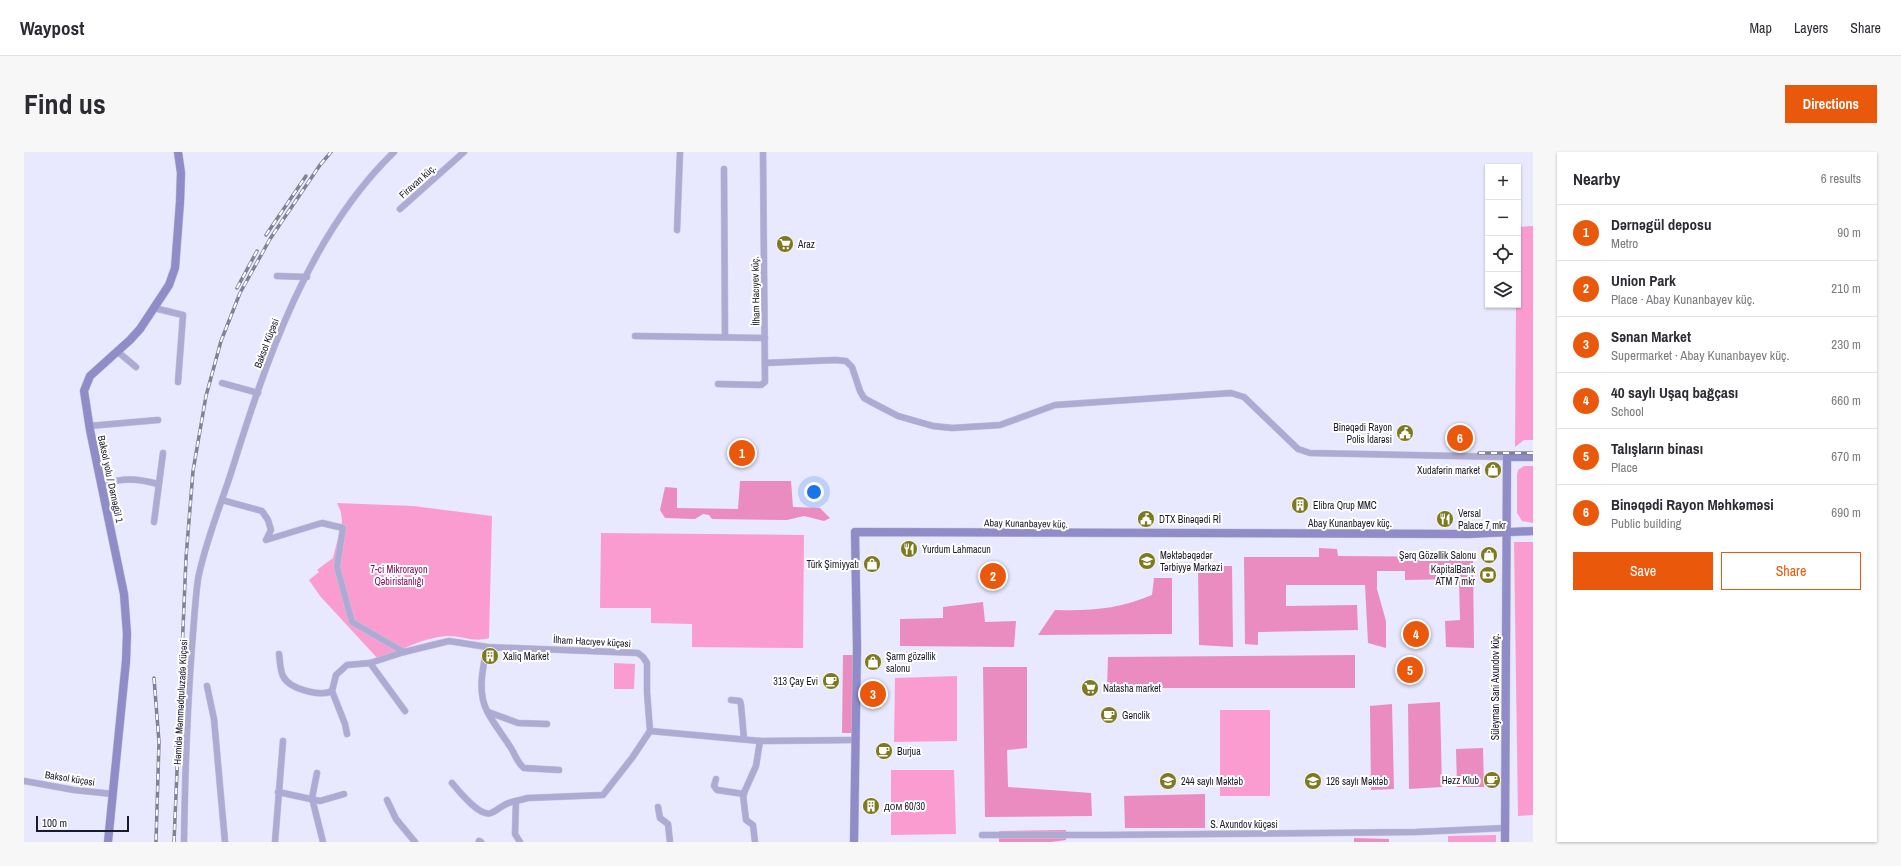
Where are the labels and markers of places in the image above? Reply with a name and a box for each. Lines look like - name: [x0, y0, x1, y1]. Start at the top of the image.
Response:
- supermarket icon: Araz: [775, 234, 795, 254]
- place label: Araz: [797, 238, 815, 251]
- place label: Binəqədi Rayon Polis İdarəsi: [1333, 421, 1392, 446]
- public building icon: Binəqədi Rayon Polis İdarəsi: [1395, 423, 1415, 443]
- pin: 6: [1447, 423, 1473, 453]
- pin: 1: [729, 438, 755, 468]
- shop icon: Xudafərin market: [1483, 460, 1503, 480]
- place label: Xudafərin market: [1417, 464, 1481, 477]
- building icon: Elibra Qrup MMC: [1290, 495, 1310, 515]
- place label: Elibra Qrup MMC: [1313, 499, 1377, 512]
- place label: Versal Palace 7 mkr: [1458, 507, 1506, 532]
- public building icon: DTX Binəqədi Rİ: [1136, 509, 1156, 529]
- restaurant icon: Versal Palace 7 mkr: [1435, 509, 1455, 529]
- place label: DTX Binəqədi Rİ: [1159, 513, 1221, 526]
- restaurant icon: Yurdum Lahmacun: [899, 539, 919, 559]
- place label: Yurdum Lahmacun: [922, 543, 991, 556]
- shop icon: Şərq Gözəllik Salonu: [1479, 545, 1499, 565]
- place label: Məktəbəqədər Tərbiyyə Mərkəzi: [1160, 549, 1222, 574]
- place label: Şərq Gözəllik Salonu: [1399, 549, 1476, 562]
- school or university icon: Məktəbəqədər Tərbiyyə Mərkəzi: [1137, 551, 1157, 571]
- shop icon: Türk Şirniyyatı: [862, 554, 882, 574]
- place label: Türk Şirniyyatı: [806, 558, 859, 571]
- pin: 2: [980, 561, 1006, 591]
- place label: KapitalBank ATM 7 mkr: [1431, 563, 1476, 588]
- bank icon: KapitalBank ATM 7 mkr: [1478, 565, 1498, 585]
- pin: 4: [1403, 619, 1429, 649]
- building icon: Xaliq Market: [480, 646, 500, 666]
- place label: Xaliq Market: [503, 650, 550, 663]
- place label: Şarm gözəllik salonu: [886, 650, 937, 675]
- shop icon: Şarm gözəllik salonu: [863, 652, 883, 672]
- pin: 5: [1397, 655, 1423, 685]
- cafe icon: 313 Çay Evi: [821, 671, 841, 691]
- place label: 313 Çay Evi: [773, 675, 818, 688]
- supermarket icon: Natasha market: [1080, 678, 1100, 698]
- pin: 3: [860, 679, 886, 709]
- place label: Natasha market: [1103, 682, 1162, 695]
- cafe icon: Gənclik: [1099, 705, 1119, 725]
- place label: Gənclik: [1122, 709, 1151, 722]
- cafe icon: Burjua: [874, 741, 894, 761]
- place label: Burjua: [897, 745, 921, 758]
- cafe icon: Həzz Klub: [1482, 770, 1502, 790]
- school or university icon: 244 saylı Məktəb: [1158, 771, 1178, 791]
- school or university icon: 126 saylı Məktəb: [1303, 771, 1323, 791]
- place label: Həzz Klub: [1442, 774, 1479, 787]
- place label: 244 saylı Məktəb: [1181, 775, 1243, 788]
- place label: 126 saylı Məktəb: [1326, 775, 1388, 788]
- building icon: дом 60/30: [861, 796, 881, 816]
- place label: дом 60/30: [884, 800, 926, 813]

